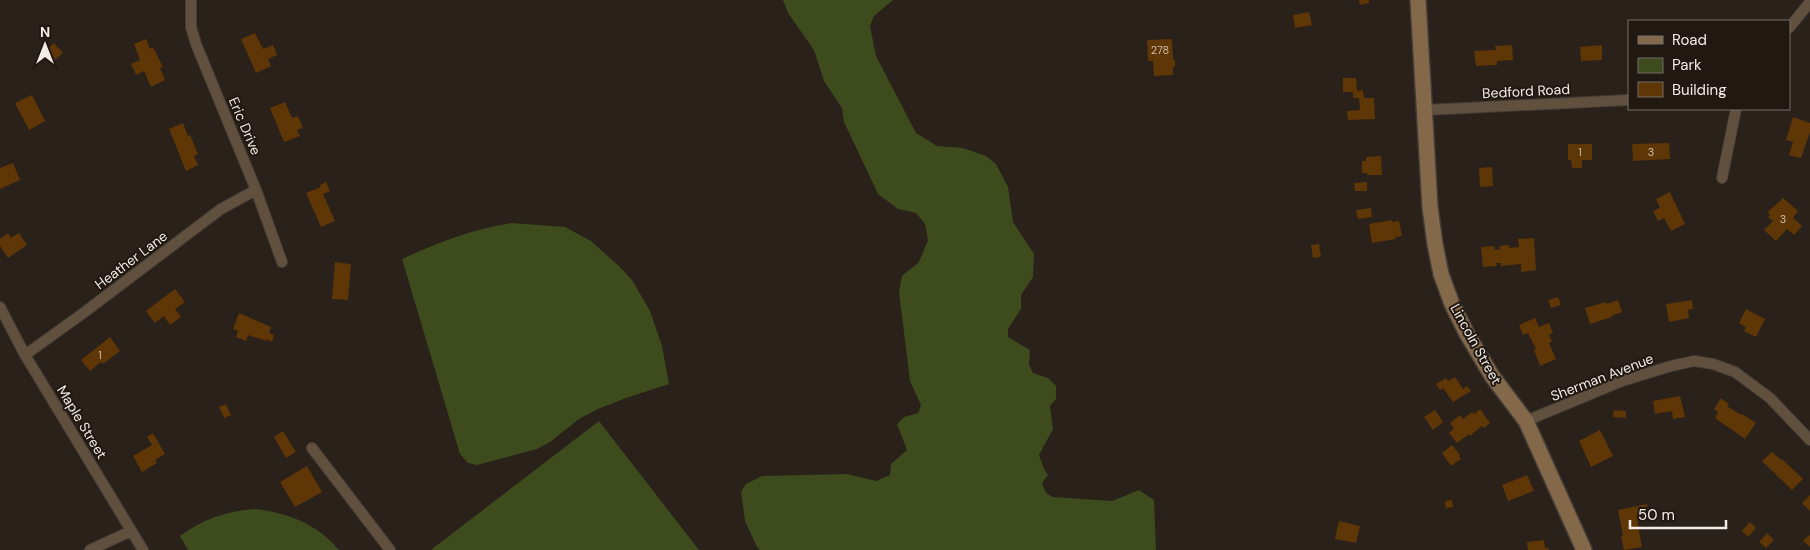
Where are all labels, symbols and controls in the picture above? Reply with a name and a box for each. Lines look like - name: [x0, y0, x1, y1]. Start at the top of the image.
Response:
- north arrow: [20, 20, 70, 70]
- legend: [1628, 20, 1790, 110]
- text: N: [40, 23, 50, 41]
- text: Road: [1672, 30, 1707, 50]
- house number: 278: [1151, 43, 1169, 57]
- text: Park: [1672, 55, 1702, 75]
- street label: Bedford Road: [1482, 80, 1570, 102]
- text: Building: [1672, 80, 1727, 100]
- street label: Eric Drive: [225, 94, 265, 158]
- house number: 1: [1578, 145, 1582, 159]
- house number: 3: [1648, 145, 1654, 159]
- house number: 3: [1780, 212, 1786, 226]
- street label: Heather Lane: [91, 227, 171, 293]
- street label: Lincoln Street: [1446, 300, 1506, 388]
- house number: 1: [98, 348, 102, 362]
- street label: Sherman Avenue: [1548, 349, 1656, 405]
- street label: Maple Street: [53, 382, 111, 462]
- scale bar: [1630, 498, 1726, 530]
- text: 50 m: [1638, 505, 1675, 525]

